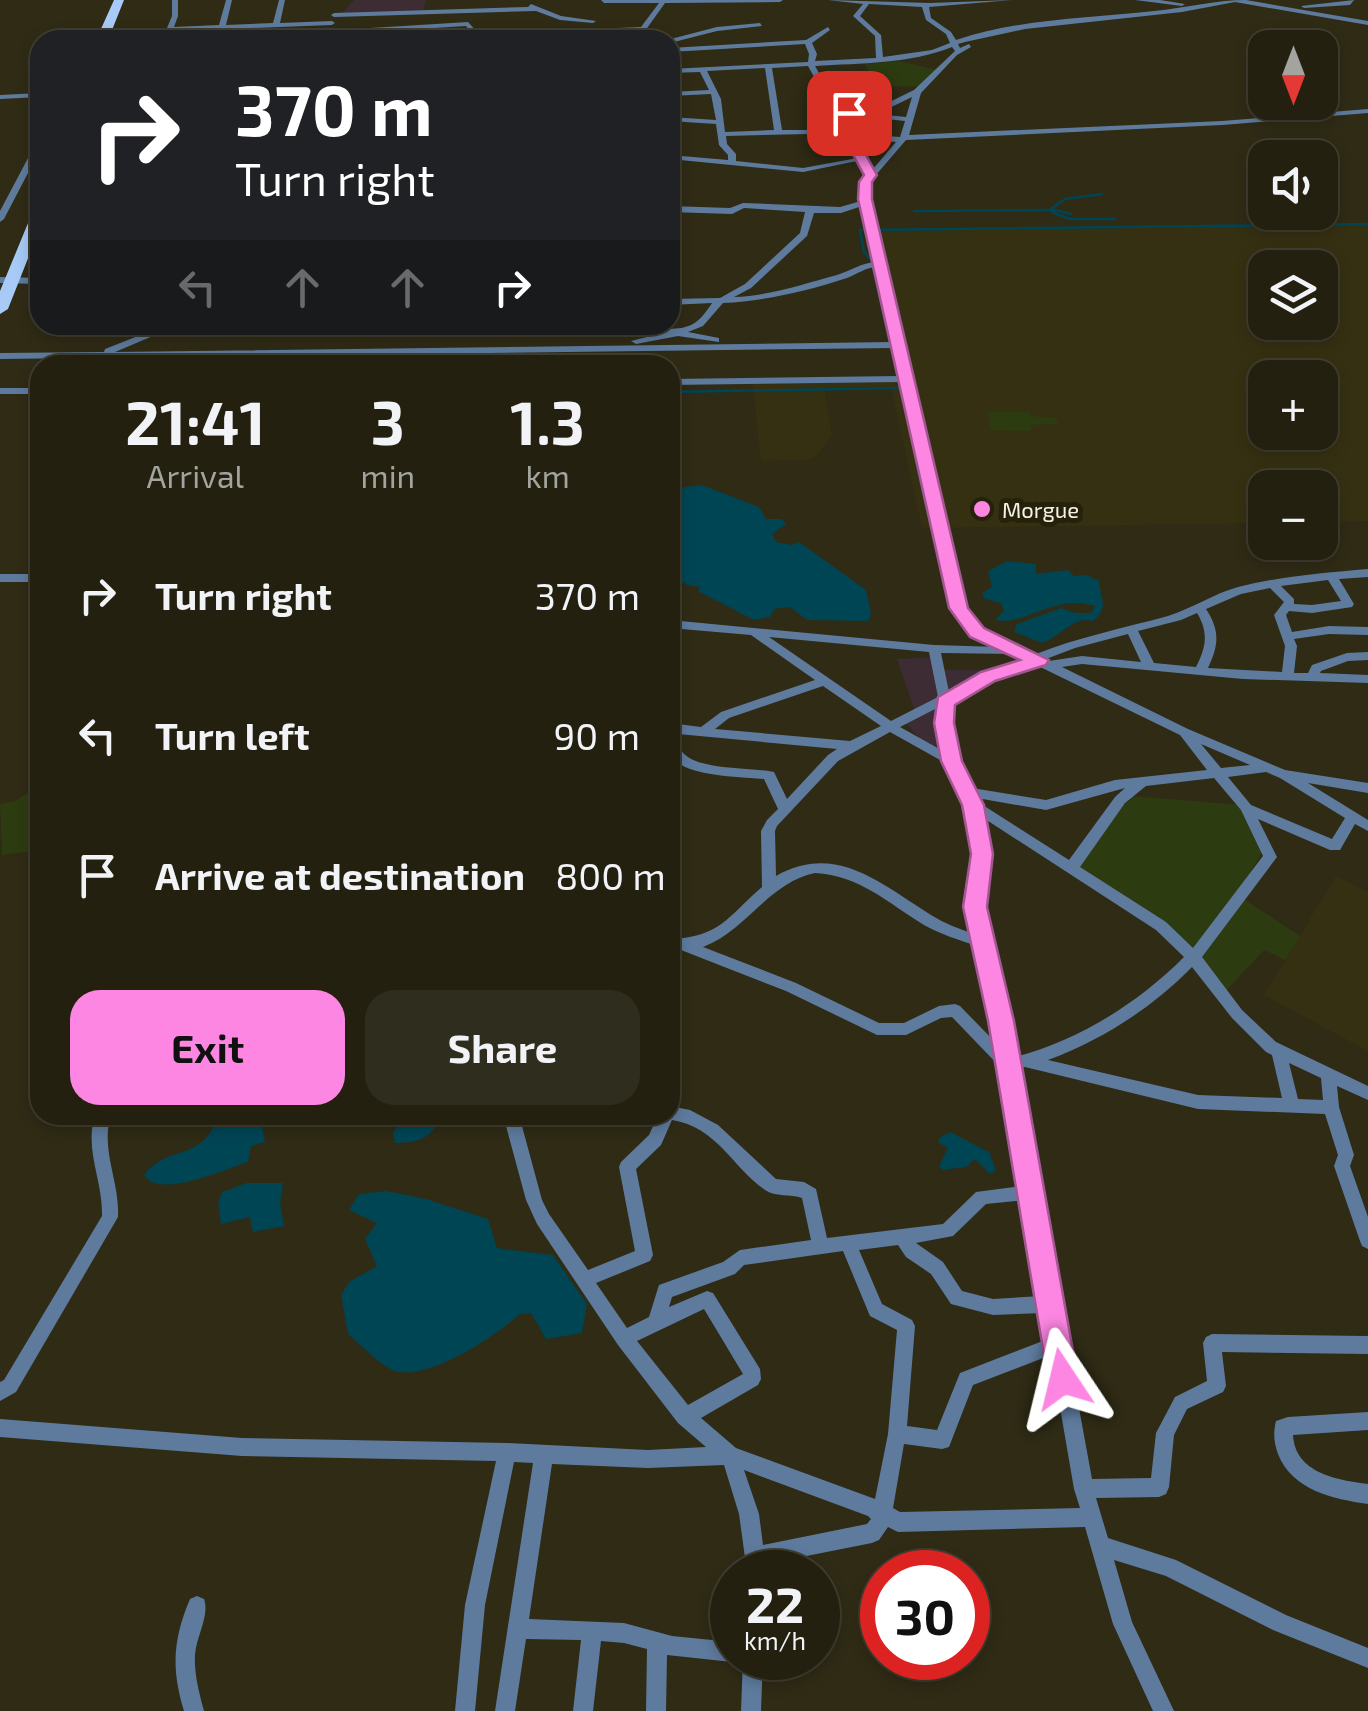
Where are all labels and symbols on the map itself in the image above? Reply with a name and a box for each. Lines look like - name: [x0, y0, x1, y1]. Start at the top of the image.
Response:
- north arrow: [1248, 30, 1338, 120]
- pin: [807, 71, 892, 156]
- place label: Morgue: [1002, 496, 1079, 522]
- marker: Morgue: [971, 498, 993, 520]
- position arrow: [1011, 1327, 1115, 1431]
- speed limit sign: 30: [860, 1550, 990, 1680]

